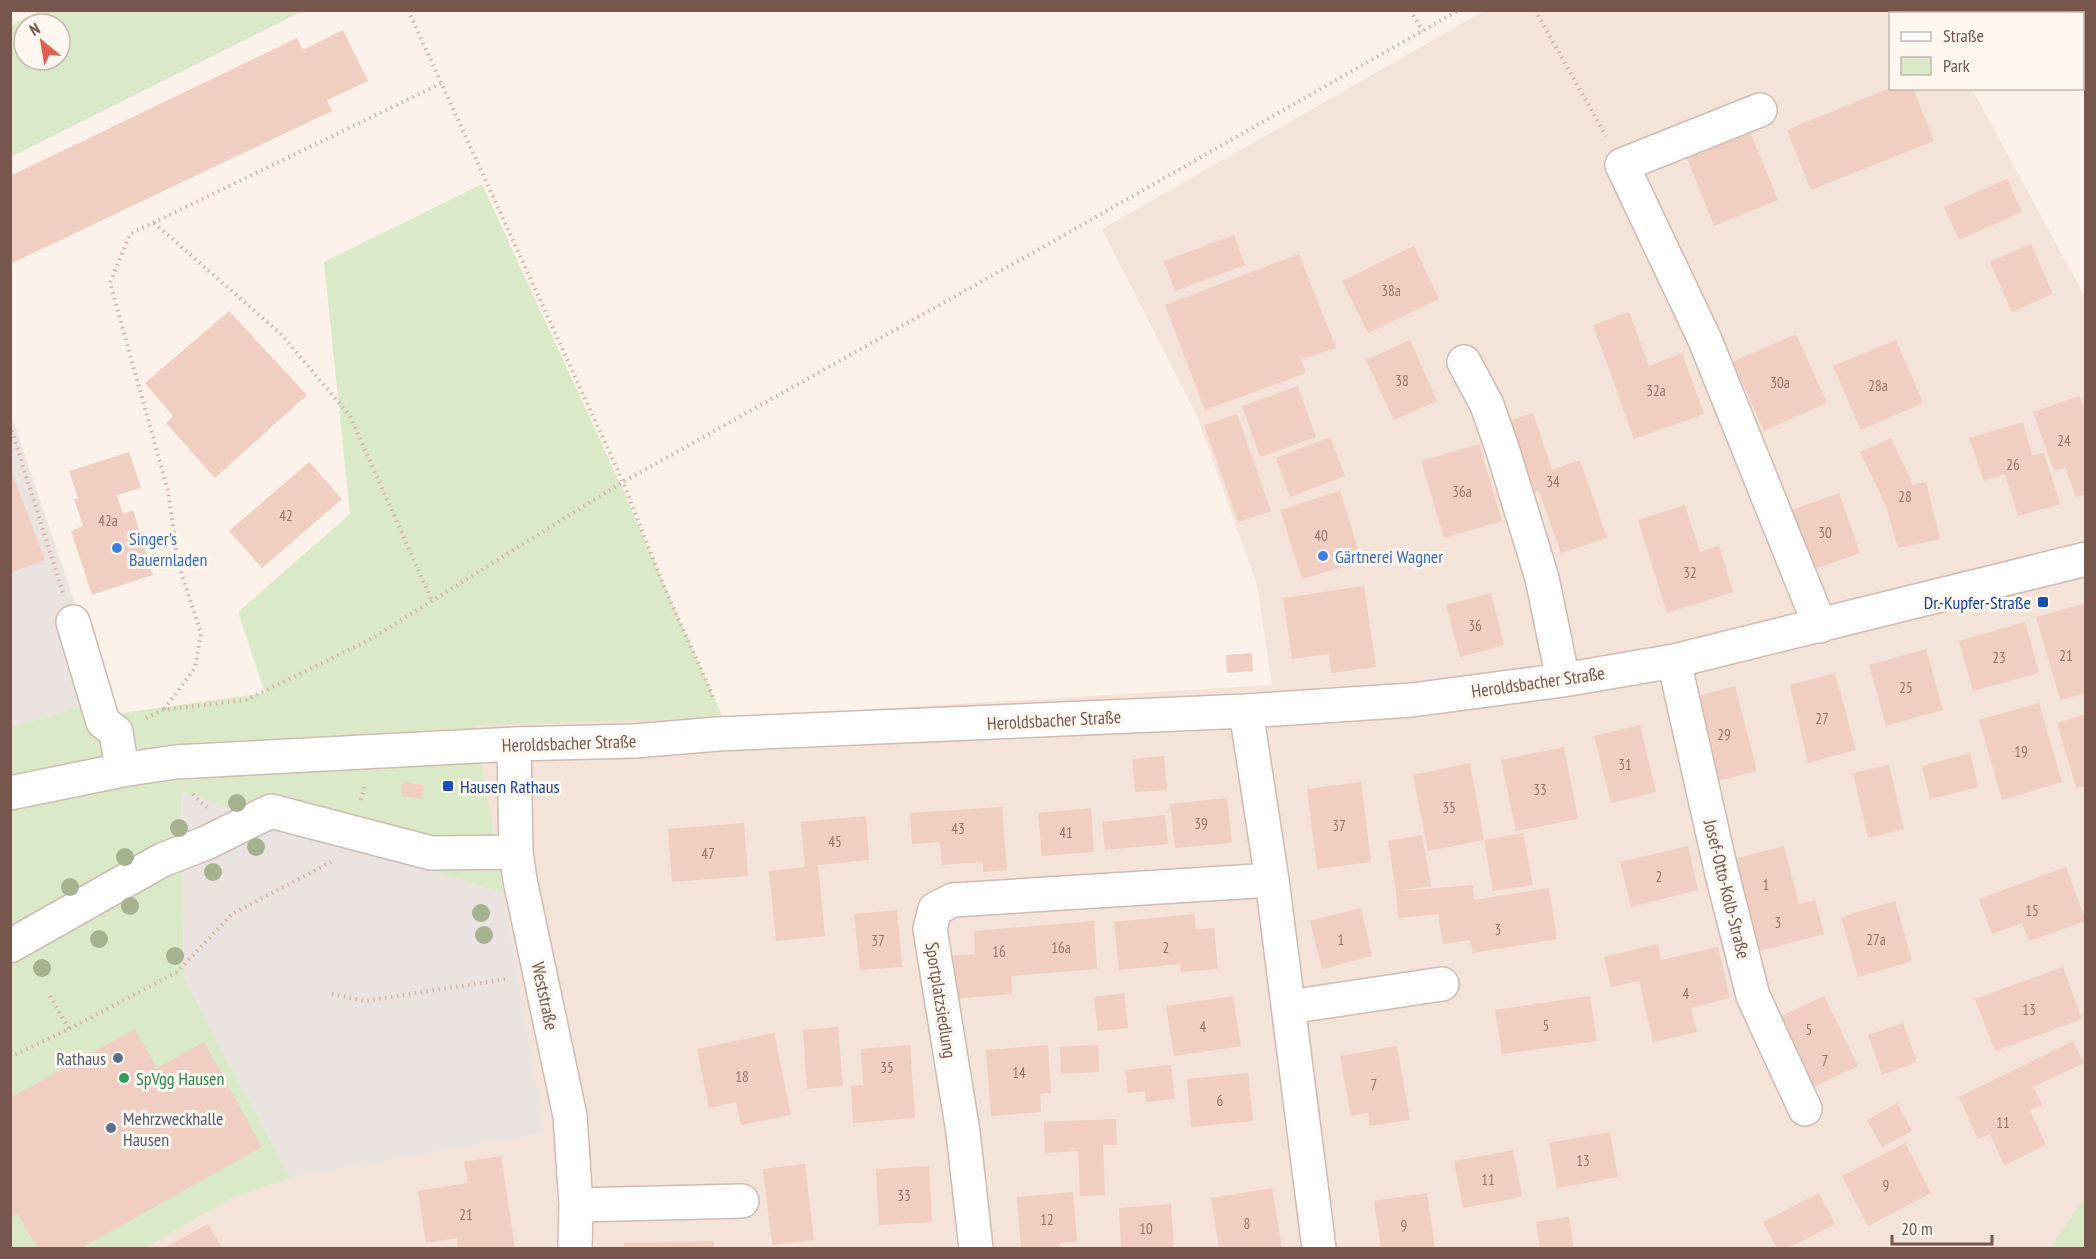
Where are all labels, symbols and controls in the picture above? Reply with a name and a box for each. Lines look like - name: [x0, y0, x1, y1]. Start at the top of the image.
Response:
- north arrow: [12, 12, 72, 72]
- legend: [1889, 12, 2084, 90]
- text: N: [26, 18, 43, 40]
- text: Straße: [1943, 24, 1984, 47]
- text: Park: [1943, 54, 1970, 77]
- house number: 38a: [1381, 281, 1401, 300]
- house number: 38: [1395, 371, 1409, 390]
- house number: 30a: [1770, 373, 1790, 392]
- house number: 28a: [1868, 376, 1888, 395]
- house number: 32a: [1646, 381, 1666, 400]
- house number: 24: [2057, 431, 2071, 450]
- house number: 26: [2006, 455, 2020, 474]
- house number: 34: [1546, 472, 1560, 491]
- house number: 36a: [1452, 482, 1472, 501]
- house number: 28: [1898, 487, 1912, 506]
- house number: 42: [279, 506, 293, 525]
- house number: 42a: [98, 511, 118, 530]
- house number: 30: [1818, 523, 1832, 542]
- house number: 40: [1314, 526, 1328, 545]
- place label: Singer's Bauernladen: [129, 527, 207, 571]
- marker: Singer's Bauernladen: [110, 541, 124, 555]
- place label: Gärtnerei Wagner: [1335, 545, 1443, 568]
- marker: Gärtnerei Wagner: [1316, 549, 1330, 563]
- house number: 32: [1683, 563, 1697, 582]
- place label: Dr.-Kupfer-Straße: [1924, 591, 2031, 614]
- marker: Dr.-Kupfer-Straße: [2036, 595, 2050, 609]
- house number: 36: [1468, 616, 1482, 635]
- house number: 21: [2059, 646, 2073, 665]
- house number: 23: [1992, 648, 2006, 667]
- street label: Heroldsbacher Straße: [1470, 661, 1606, 703]
- house number: 25: [1899, 678, 1913, 697]
- street label: Heroldsbacher Straße: [986, 705, 1122, 735]
- house number: 27: [1815, 709, 1829, 728]
- house number: 29: [1717, 725, 1731, 744]
- street label: Heroldsbacher Straße: [501, 729, 637, 757]
- house number: 19: [2014, 742, 2028, 761]
- house number: 31: [1618, 755, 1632, 774]
- place label: Hausen Rathaus: [460, 775, 560, 798]
- marker: Hausen Rathaus: [441, 779, 455, 793]
- house number: 33: [1533, 780, 1547, 799]
- house number: 35: [1442, 798, 1456, 817]
- house number: 39: [1194, 814, 1208, 833]
- house number: 37: [1332, 816, 1346, 835]
- street label: Josef-Otto-Kolb-Straße: [1698, 816, 1755, 961]
- house number: 43: [951, 819, 965, 838]
- house number: 41: [1059, 823, 1073, 842]
- house number: 45: [828, 832, 842, 851]
- house number: 47: [701, 844, 715, 863]
- house number: 2: [1656, 867, 1662, 886]
- house number: 1: [1763, 875, 1769, 894]
- house number: 15: [2025, 901, 2039, 920]
- house number: 3: [1775, 913, 1781, 932]
- house number: 3: [1495, 920, 1501, 939]
- house number: 1: [1338, 930, 1344, 949]
- house number: 27a: [1866, 930, 1886, 949]
- house number: 37: [871, 931, 885, 950]
- house number: 16a: [1051, 938, 1071, 957]
- house number: 2: [1163, 938, 1169, 957]
- street label: Sportplatzsiedlung: [920, 940, 962, 1060]
- house number: 16: [992, 942, 1006, 961]
- street label: Weststraße: [527, 960, 563, 1032]
- house number: 4: [1683, 984, 1690, 1003]
- house number: 13: [2022, 1000, 2036, 1019]
- house number: 5: [1543, 1016, 1549, 1035]
- house number: 4: [1200, 1017, 1207, 1036]
- house number: 5: [1806, 1020, 1812, 1039]
- place label: Rathaus: [56, 1047, 106, 1070]
- marker: Rathaus: [111, 1051, 125, 1065]
- house number: 7: [1822, 1051, 1828, 1070]
- house number: 35: [880, 1058, 894, 1077]
- house number: 14: [1012, 1063, 1026, 1082]
- place label: SpVgg Hausen: [136, 1067, 224, 1090]
- house number: 18: [735, 1067, 749, 1086]
- marker: SpVgg Hausen: [117, 1071, 131, 1085]
- house number: 7: [1371, 1075, 1377, 1094]
- house number: 6: [1217, 1091, 1224, 1110]
- place label: Mehrzweckhalle Hausen: [123, 1107, 223, 1151]
- house number: 11: [1996, 1113, 2010, 1132]
- marker: Mehrzweckhalle Hausen: [104, 1121, 118, 1135]
- house number: 13: [1576, 1151, 1590, 1170]
- house number: 11: [1481, 1170, 1495, 1189]
- house number: 9: [1883, 1176, 1889, 1195]
- house number: 33: [897, 1186, 911, 1205]
- house number: 21: [459, 1205, 473, 1224]
- scale bar: [1892, 1208, 1992, 1246]
- house number: 12: [1040, 1210, 1054, 1229]
- house number: 8: [1244, 1214, 1250, 1233]
- house number: 9: [1401, 1216, 1407, 1235]
- text: 20 m: [1901, 1217, 1933, 1240]
- house number: 10: [1139, 1219, 1153, 1238]

